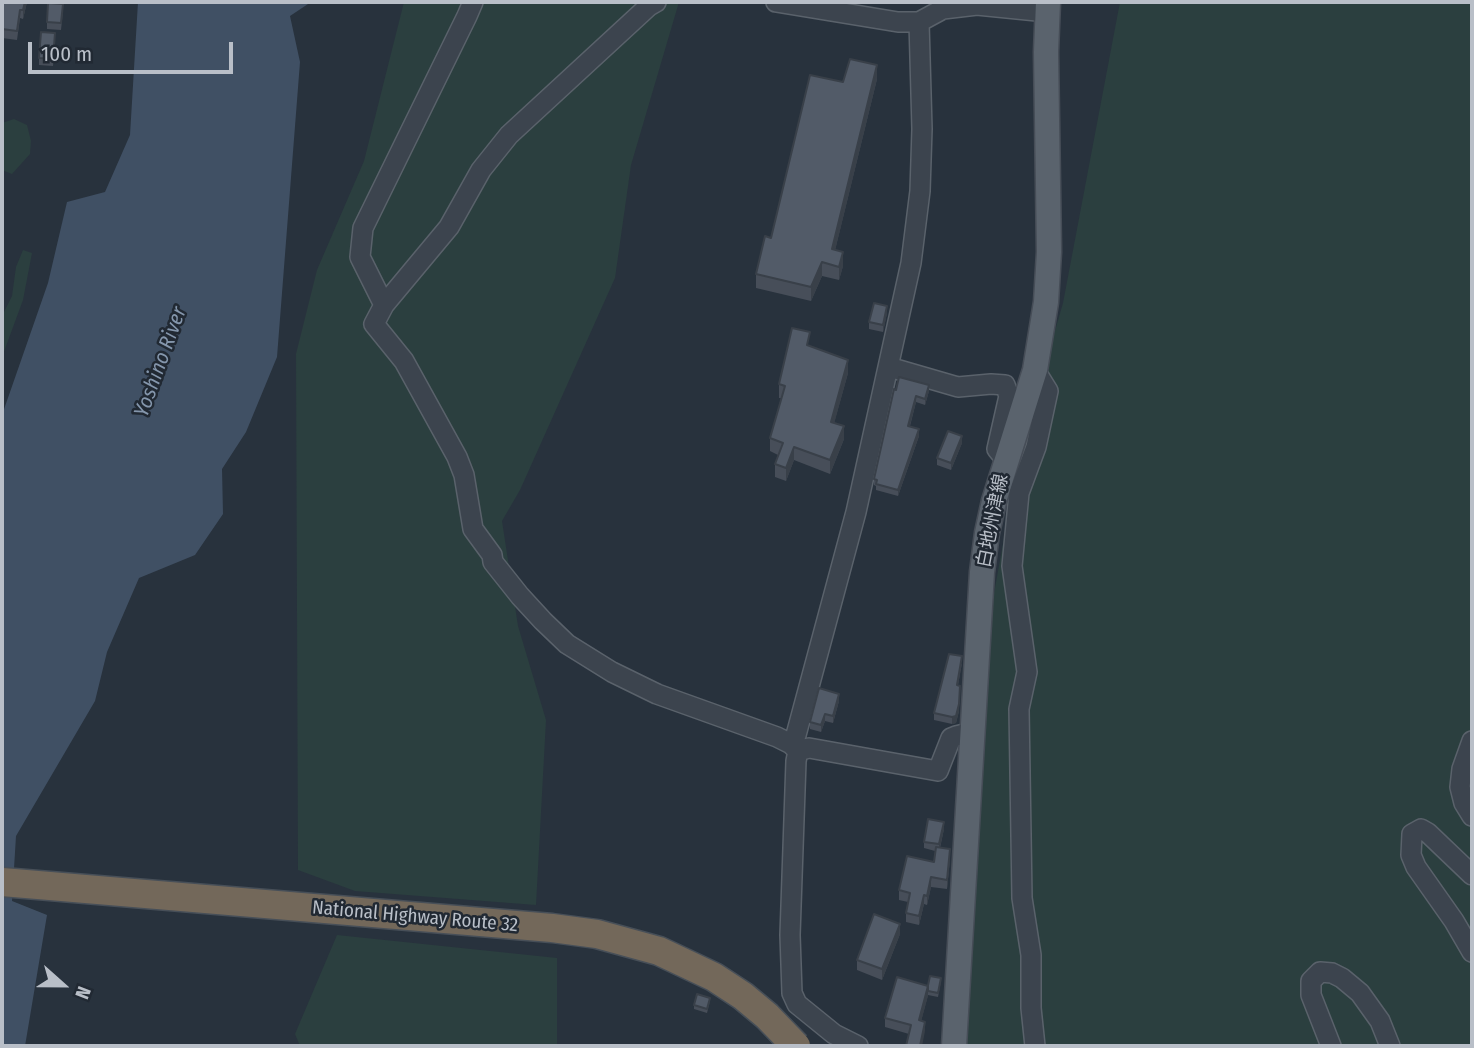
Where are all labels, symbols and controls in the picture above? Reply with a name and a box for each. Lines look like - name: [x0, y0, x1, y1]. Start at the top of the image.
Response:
- scale bar: [32, 28, 236, 72]
- text: 100 m: [41, 41, 92, 67]
- water label: Yoshino River: [129, 304, 193, 420]
- street label: 白地州津線: [973, 472, 1013, 570]
- street label: National Highway Route 32: [311, 897, 519, 937]
- north arrow: [28, 950, 98, 1020]
- text: N: [70, 983, 96, 1002]

